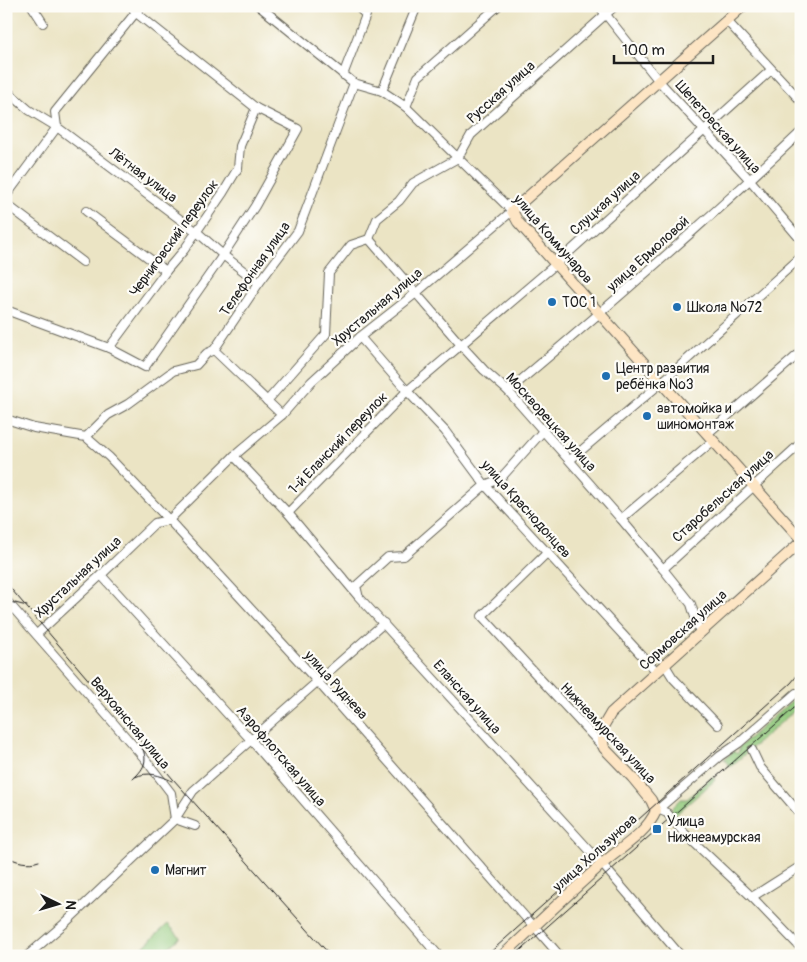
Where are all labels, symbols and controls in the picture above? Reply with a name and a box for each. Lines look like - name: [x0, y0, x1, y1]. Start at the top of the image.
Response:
- scale bar: [614, 32, 713, 64]
- text: 100 m: [622, 41, 665, 60]
- street label: Русская улица: [464, 57, 538, 127]
- street label: Шепетовская улица: [672, 77, 764, 177]
- street label: Лётная улица: [105, 143, 180, 206]
- street label: Слуцкая улица: [566, 167, 644, 239]
- street label: Черниговский переулок: [126, 176, 222, 300]
- street label: улица Коммунаров: [509, 190, 596, 287]
- street label: улица Ермоловой: [603, 213, 693, 296]
- street label: Телефонная улица: [216, 219, 294, 319]
- street label: Хрустальная улица: [329, 264, 425, 350]
- place label: ТОС 1: [562, 294, 596, 311]
- marker: ТОС 1: [546, 296, 558, 308]
- place label: Школа №72: [687, 299, 762, 316]
- marker: Школа №72: [671, 301, 683, 313]
- place label: Центр развития ребёнка №3: [616, 360, 709, 393]
- street label: Москворецкая улица: [502, 369, 600, 475]
- marker: Центр развития ребёнка №3: [600, 370, 612, 382]
- street label: 1-й Еланский переулок: [285, 388, 391, 498]
- place label: автомойка и шиномонтаж: [657, 400, 734, 433]
- marker: автомойка и шиномонтаж: [641, 410, 653, 422]
- street label: Старобельская улица: [669, 446, 777, 546]
- street label: улица Краснодонцев: [477, 456, 575, 562]
- street label: Хрустальная улица: [31, 533, 125, 621]
- street label: Сормовская улица: [636, 586, 730, 674]
- street label: улица Руднева: [300, 646, 371, 723]
- street label: Еланская улица: [429, 657, 505, 737]
- street label: Верхоянская улица: [87, 674, 173, 772]
- street label: Нижнеамурская улица: [557, 679, 659, 787]
- street label: Аэрофлотская улица: [233, 702, 329, 810]
- street label: улица Хользунова: [549, 811, 641, 896]
- place label: Улица Нижнеамурская: [667, 813, 761, 846]
- marker: Улица Нижнеамурская: [651, 823, 663, 835]
- place label: Магнит: [165, 862, 207, 879]
- marker: Магнит: [149, 864, 161, 876]
- north arrow: [32, 880, 82, 930]
- text: N: [62, 900, 79, 911]

